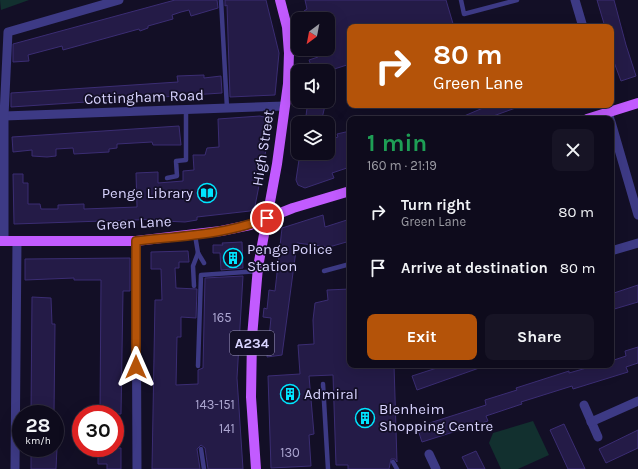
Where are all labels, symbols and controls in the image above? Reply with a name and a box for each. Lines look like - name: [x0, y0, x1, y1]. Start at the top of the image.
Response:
- north arrow: [291, 12, 335, 56]
- map controls: [291, 12, 335, 160]
- text: 80 m: [433, 38, 502, 71]
- icon: right: [367, 40, 419, 92]
- button: sound: [291, 64, 335, 108]
- text: Green Lane: [433, 72, 523, 94]
- street label: Cottingham Road: [84, 86, 204, 108]
- street label: High Street: [248, 108, 278, 187]
- button: layers: [291, 116, 335, 160]
- text: 1 min: [367, 129, 427, 157]
- button: close: [552, 129, 594, 171]
- text: 160 m · 21:19: [367, 158, 437, 173]
- library icon: Penge Library: [196, 182, 218, 204]
- place label: Penge Library: [102, 184, 193, 202]
- text: Turn right: [401, 196, 471, 214]
- pin: [250, 201, 284, 235]
- icon: right: [367, 201, 389, 223]
- text: 80 m: [558, 203, 594, 221]
- icon: arrive: [256, 207, 278, 229]
- street label: Green Lane: [96, 212, 172, 234]
- text: Green Lane: [401, 214, 466, 229]
- place label: Penge Police Station: [247, 240, 332, 275]
- building icon: Penge Police Station: [222, 247, 244, 269]
- icon: arrive: [367, 257, 389, 279]
- text: Arrive at destination: [401, 259, 548, 277]
- text: 80 m: [560, 259, 596, 277]
- house number: 165: [212, 310, 232, 325]
- button: Exit: [367, 314, 477, 360]
- button: Share: [485, 314, 594, 360]
- road number: A234: [230, 331, 274, 355]
- position arrow: [115, 346, 157, 388]
- building icon: Admiral: [279, 383, 301, 405]
- place label: Admiral: [304, 385, 358, 403]
- house number: 143-151: [195, 397, 235, 412]
- place label: Blenheim Shopping Centre: [379, 400, 493, 435]
- speed limit sign: 30: [72, 405, 124, 457]
- building icon: Blenheim Shopping Centre: [354, 407, 376, 429]
- text: 28: [25, 414, 51, 437]
- house number: 141: [219, 421, 235, 436]
- text: km/h: [25, 435, 51, 447]
- house number: 130: [280, 445, 300, 460]

